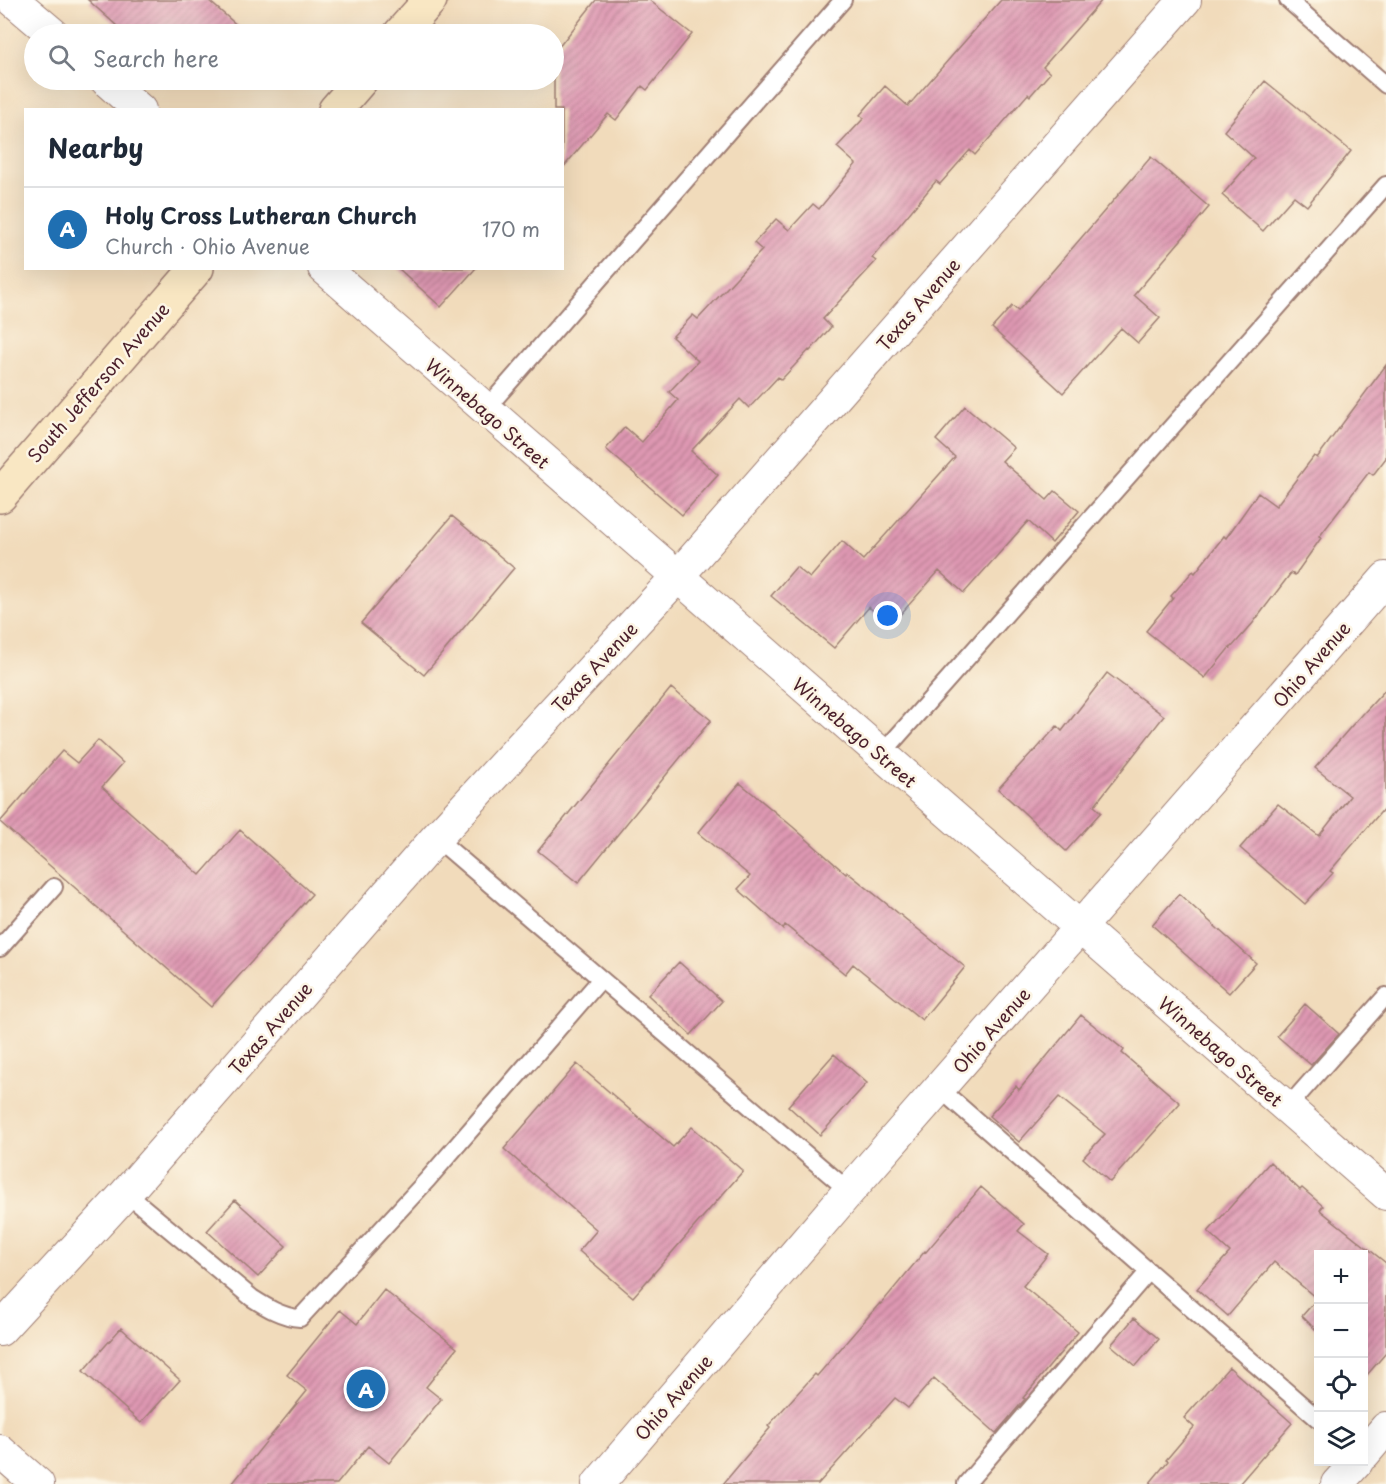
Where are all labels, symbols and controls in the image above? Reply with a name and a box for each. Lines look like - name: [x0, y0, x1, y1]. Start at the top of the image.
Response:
- search box: [24, 24, 564, 90]
- icon: search: [45, 41, 78, 74]
- text: Search here: [93, 41, 219, 74]
- text: Nearby: [48, 128, 143, 167]
- text: Holy Cross Lutheran Church: [105, 198, 417, 231]
- text: A: [60, 214, 75, 244]
- text: 170 m: [482, 214, 540, 244]
- text: Church · Ohio Avenue: [105, 231, 310, 261]
- street label: Texas Avenue: [870, 251, 966, 356]
- street label: South Jefferson Avenue: [21, 296, 175, 468]
- street label: Winnebago Street: [420, 351, 556, 475]
- your location: [873, 601, 902, 630]
- street label: Texas Avenue: [545, 615, 643, 718]
- street label: Ohio Avenue: [1266, 615, 1356, 713]
- street label: Winnebago Street: [787, 670, 923, 794]
- street label: Texas Avenue: [222, 975, 318, 1080]
- street label: Ohio Avenue: [946, 981, 1036, 1079]
- street label: Winnebago Street: [1153, 989, 1289, 1113]
- map controls: [1314, 1250, 1368, 1466]
- button: +: [1314, 1250, 1368, 1304]
- button: −: [1314, 1304, 1368, 1358]
- street label: Ohio Avenue: [628, 1348, 718, 1446]
- button: locate: [1314, 1358, 1368, 1412]
- pin: A: [346, 1366, 386, 1412]
- button: layers: [1314, 1412, 1368, 1466]

